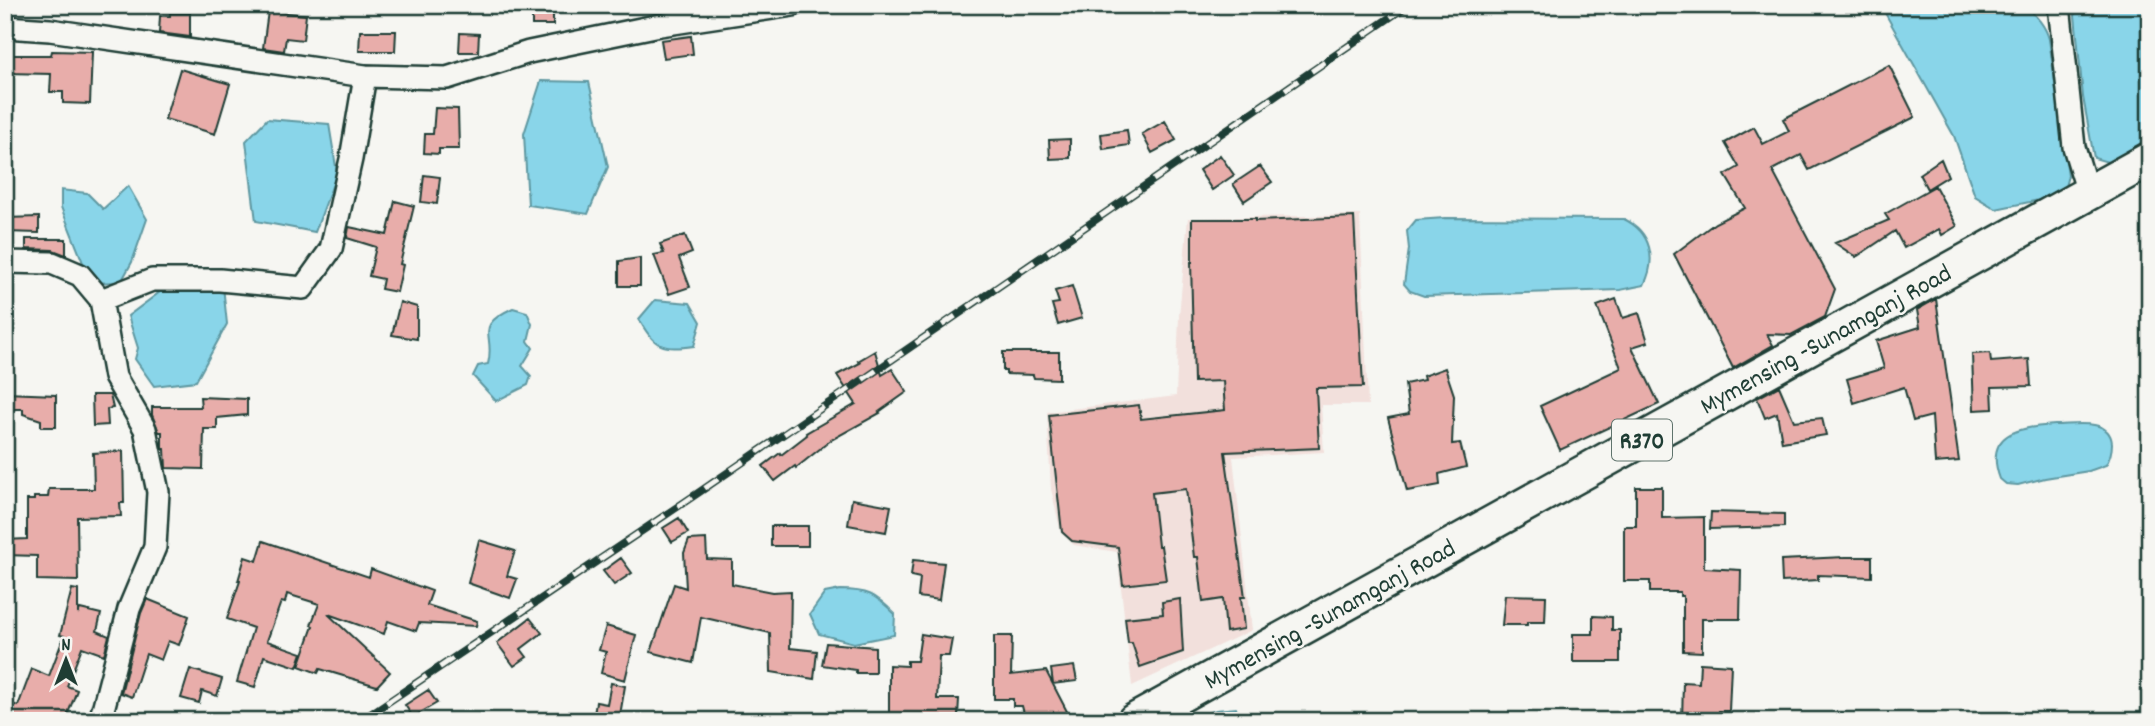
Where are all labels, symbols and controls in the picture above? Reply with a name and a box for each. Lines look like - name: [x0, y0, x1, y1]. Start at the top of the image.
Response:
- street label: Mymensing -Sunamganj Road: [1694, 256, 1959, 426]
- road number: R370: [1612, 419, 1672, 460]
- street label: Mymensing -Sunamganj Road: [1198, 531, 1463, 701]
- north arrow: [32, 624, 102, 694]
- text: N: [61, 633, 71, 660]

